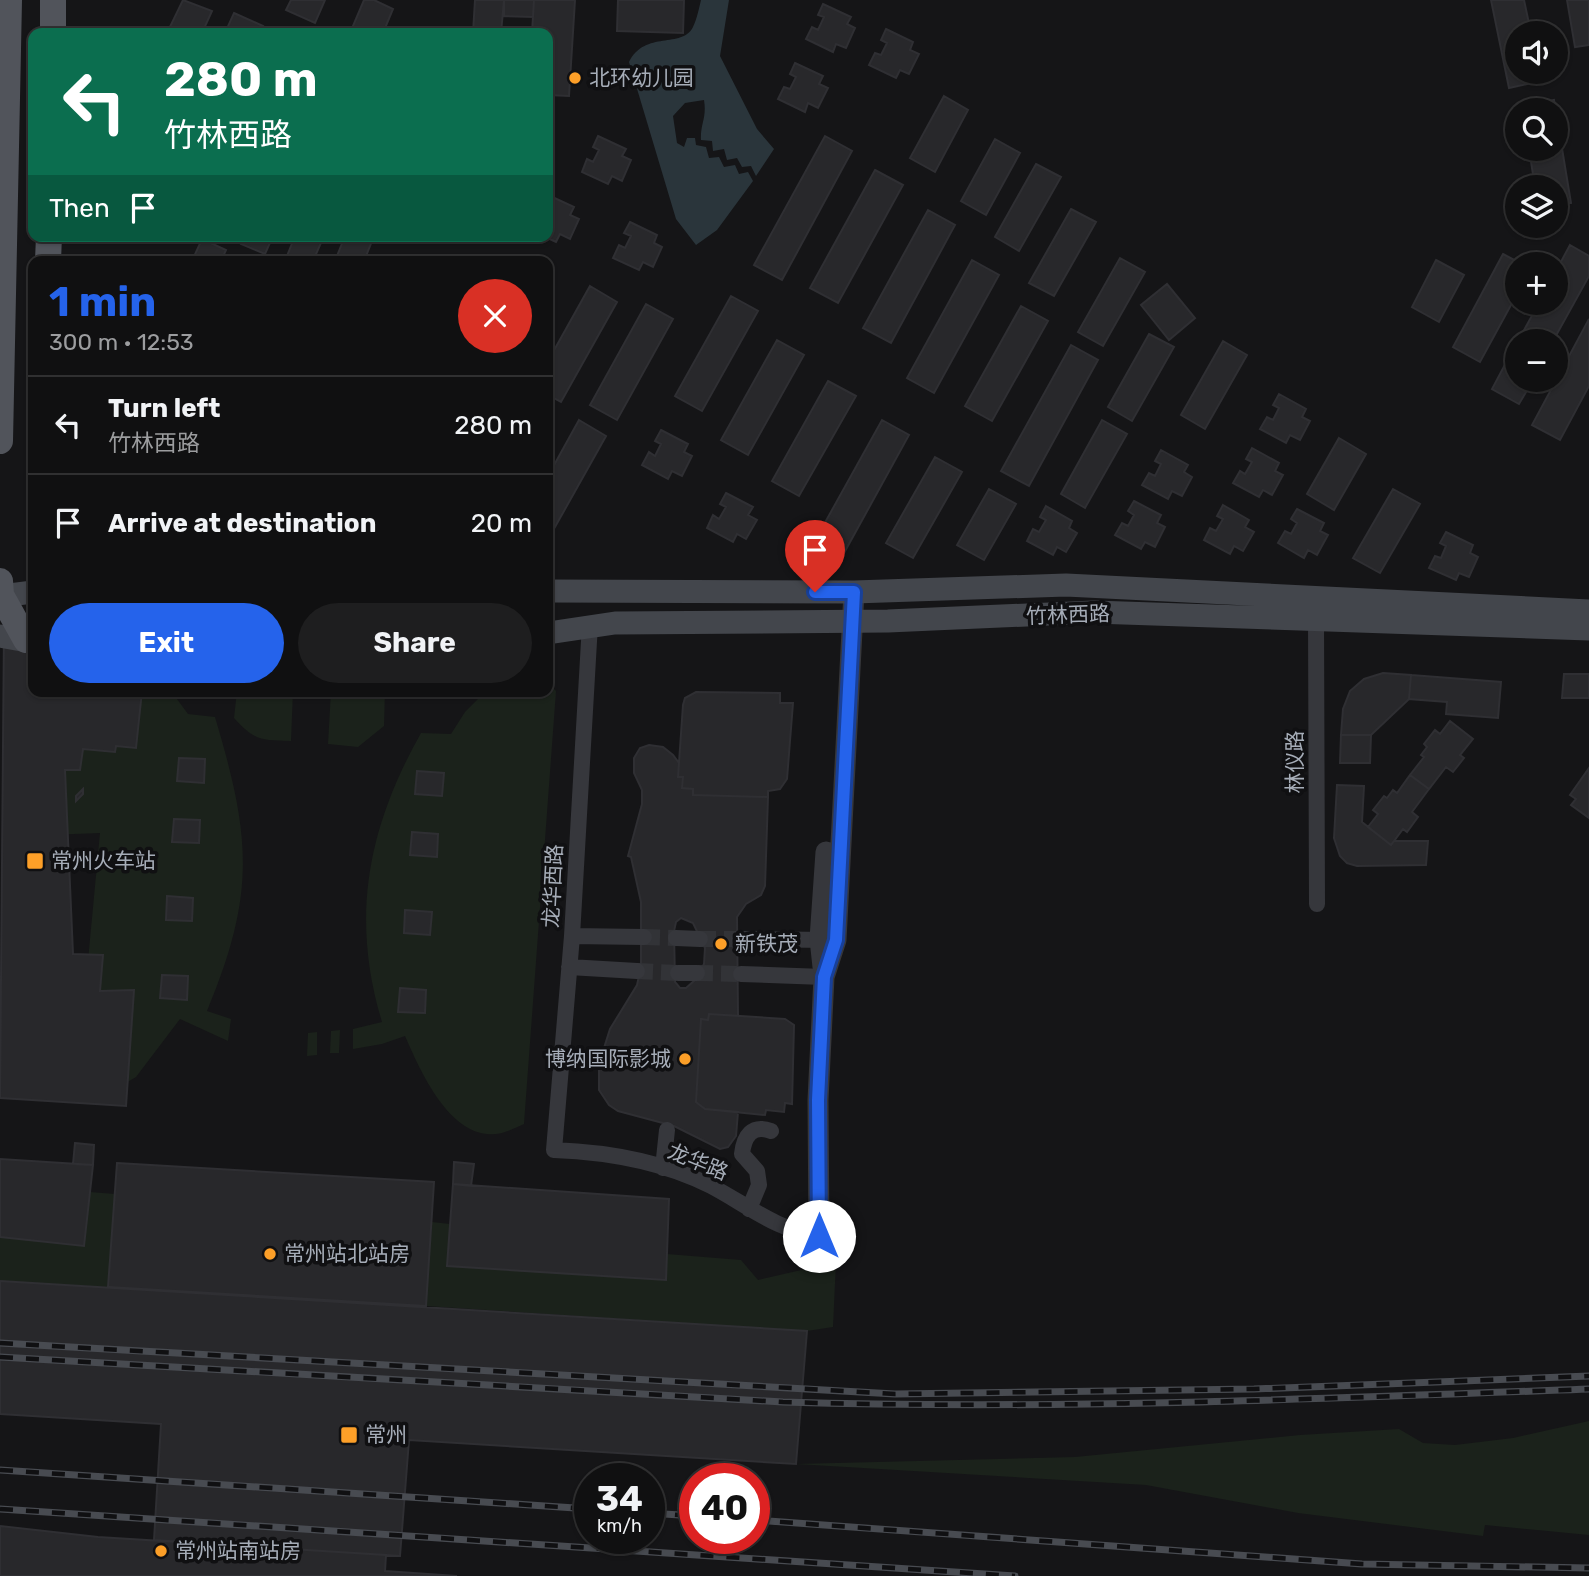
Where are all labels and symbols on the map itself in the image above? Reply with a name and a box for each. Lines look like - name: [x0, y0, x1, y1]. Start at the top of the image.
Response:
- place label: 北环幼儿园: [589, 65, 694, 90]
- marker: 北环幼儿园: [567, 70, 583, 86]
- pin: [785, 520, 845, 592]
- street label: 竹林西路: [1026, 601, 1110, 628]
- street label: 林仪路: [1282, 731, 1307, 794]
- street label: 龙华西路: [538, 843, 567, 929]
- place label: 常州火车站: [51, 848, 156, 873]
- marker: 常州火车站: [25, 851, 45, 871]
- place label: 新铁茂: [735, 931, 798, 956]
- marker: 新铁茂: [713, 936, 729, 952]
- place label: 博纳国际影城: [545, 1046, 671, 1071]
- marker: 博纳国际影城: [677, 1051, 693, 1067]
- street label: 龙华路: [664, 1138, 732, 1185]
- position arrow: [782, 1199, 856, 1273]
- place label: 常州站北站房: [284, 1241, 410, 1266]
- marker: 常州站北站房: [262, 1246, 278, 1262]
- place label: 常州: [365, 1422, 407, 1447]
- marker: 常州: [339, 1425, 359, 1445]
- speed limit sign: 40: [679, 1463, 770, 1554]
- place label: 常州站南站房: [175, 1538, 301, 1563]
- marker: 常州站南站房: [153, 1543, 169, 1559]

